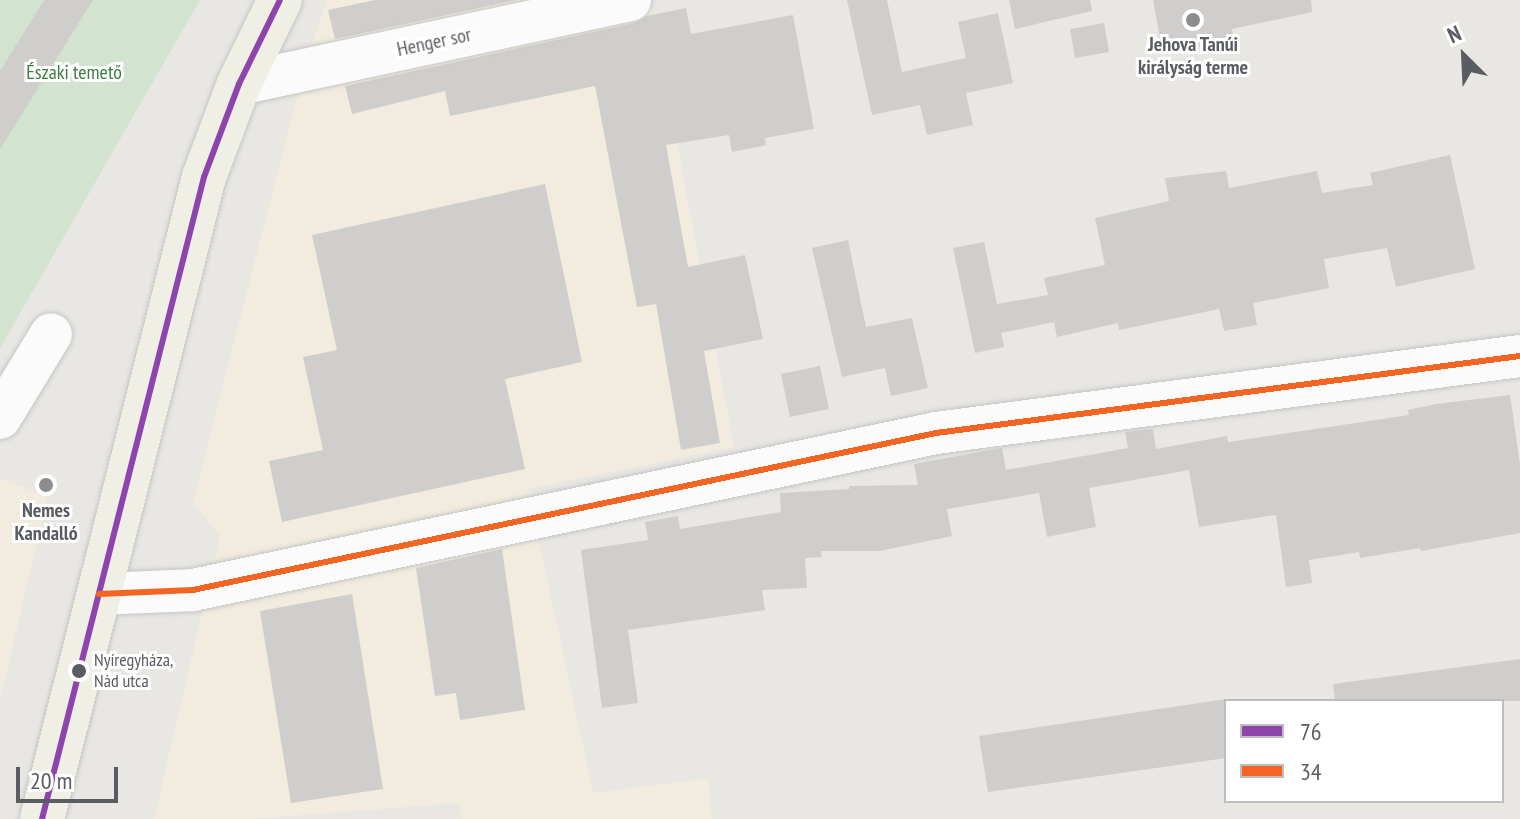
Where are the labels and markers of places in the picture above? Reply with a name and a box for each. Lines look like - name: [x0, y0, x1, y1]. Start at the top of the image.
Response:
- marker: Jehova Tanúi királyság terme: [1184, 11, 1202, 29]
- place label: Jehova Tanúi királyság terme: [1138, 32, 1248, 79]
- marker: Nemes Kandalló: [37, 476, 55, 494]
- place label: Nemes Kandalló: [14, 498, 78, 545]
- place label: Nyíregyháza, Nád utca: [94, 650, 173, 692]
- marker: Nyíregyháza, Nád utca: [71, 663, 87, 679]

